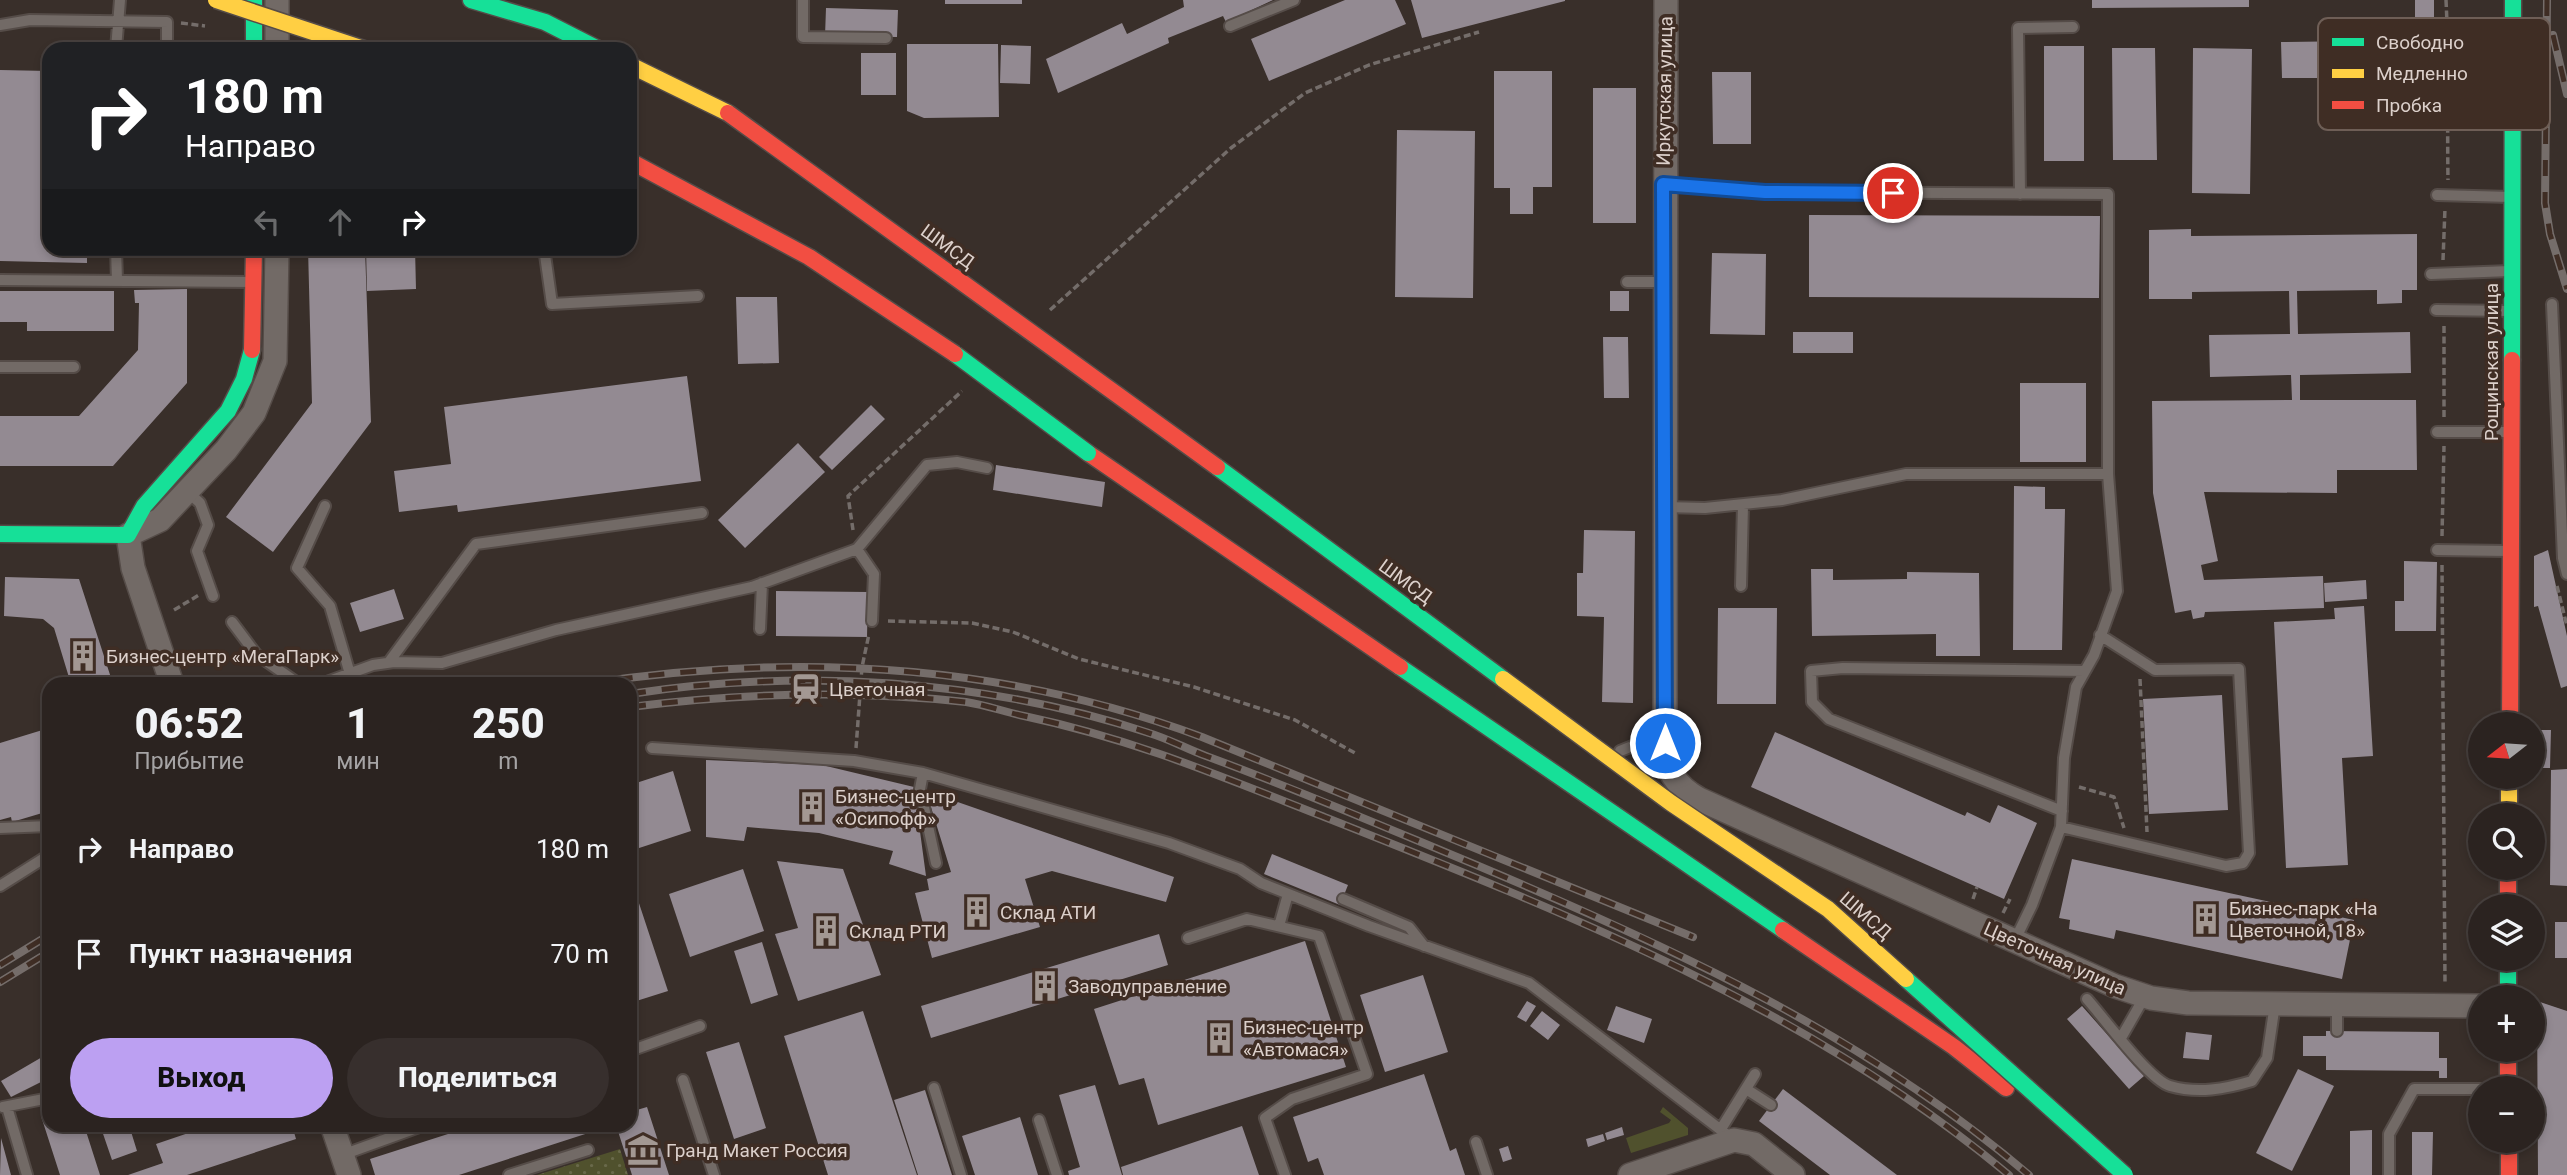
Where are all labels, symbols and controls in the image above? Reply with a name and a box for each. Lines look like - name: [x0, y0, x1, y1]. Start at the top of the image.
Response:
- street label: Иркутская улица: [1652, 16, 1677, 166]
- legend: [2318, 18, 2550, 130]
- text: Свободно: [2376, 31, 2464, 54]
- text: Медленно: [2376, 62, 2468, 85]
- text: 180 m: [185, 68, 324, 125]
- icon: right: [70, 70, 161, 161]
- text: Пробка: [2376, 94, 2442, 117]
- text: Направо: [185, 127, 316, 165]
- pin: [1863, 163, 1923, 223]
- icon: arrive: [1874, 174, 1912, 212]
- icon: left: [248, 203, 286, 241]
- icon: ahead: [321, 203, 359, 241]
- icon: right: [394, 203, 432, 241]
- street label: ШМСД: [916, 219, 979, 274]
- street label: Рощинская улица: [2480, 283, 2503, 441]
- street label: ШМСД: [1374, 554, 1437, 609]
- building icon: Бизнес-центр «МегаПарк»: [66, 639, 100, 673]
- place label: Бизнес-центр «МегаПарк»: [106, 645, 339, 668]
- station icon: Цветочная: [789, 672, 823, 706]
- place label: Цветочная: [829, 678, 925, 701]
- text: 06:52: [135, 699, 244, 748]
- text: 1: [346, 699, 370, 748]
- text: 250: [472, 699, 545, 748]
- position arrow: [1628, 706, 1702, 780]
- north arrow: [2468, 712, 2544, 789]
- map controls: [2468, 712, 2545, 1153]
- text: Прибытие: [134, 748, 244, 775]
- text: мин: [336, 748, 380, 775]
- text: m: [498, 748, 519, 775]
- place label: Бизнес-центр «Осипофф»: [835, 785, 956, 830]
- building icon: Бизнес-центр «Осипофф»: [795, 790, 829, 824]
- button: search: [2468, 803, 2545, 880]
- icon: right: [70, 830, 108, 868]
- text: Направо: [129, 834, 234, 864]
- text: 180 m: [536, 834, 609, 864]
- street label: ШМСД: [1835, 887, 1896, 944]
- button: layers: [2468, 894, 2545, 971]
- building icon: Склад АТИ: [960, 895, 994, 929]
- place label: Бизнес-парк «На Цветочной, 18»: [2229, 897, 2378, 942]
- place label: Склад АТИ: [1000, 901, 1096, 924]
- building icon: Бизнес-парк «На Цветочной, 18»: [2189, 902, 2223, 936]
- building icon: Склад РТИ: [809, 914, 843, 948]
- street label: Цветочная улица: [1980, 917, 2129, 1000]
- place label: Склад РТИ: [849, 920, 946, 943]
- icon: arrive: [70, 935, 108, 973]
- text: Пункт назначения: [129, 939, 353, 969]
- text: 70 m: [551, 939, 609, 969]
- building icon: Заводуправление: [1028, 969, 1062, 1003]
- place label: Заводуправление: [1068, 975, 1227, 998]
- button: +: [2468, 985, 2545, 1062]
- place label: Бизнес-центр «Автомася»: [1243, 1016, 1364, 1061]
- building icon: Бизнес-центр «Автомася»: [1203, 1021, 1237, 1055]
- button: Выход: [70, 1038, 333, 1118]
- button: Поделиться: [347, 1038, 609, 1118]
- button: −: [2468, 1076, 2545, 1153]
- museum icon: Гранд Макет Россия: [626, 1133, 660, 1167]
- place label: Гранд Макет Россия: [666, 1139, 848, 1162]

